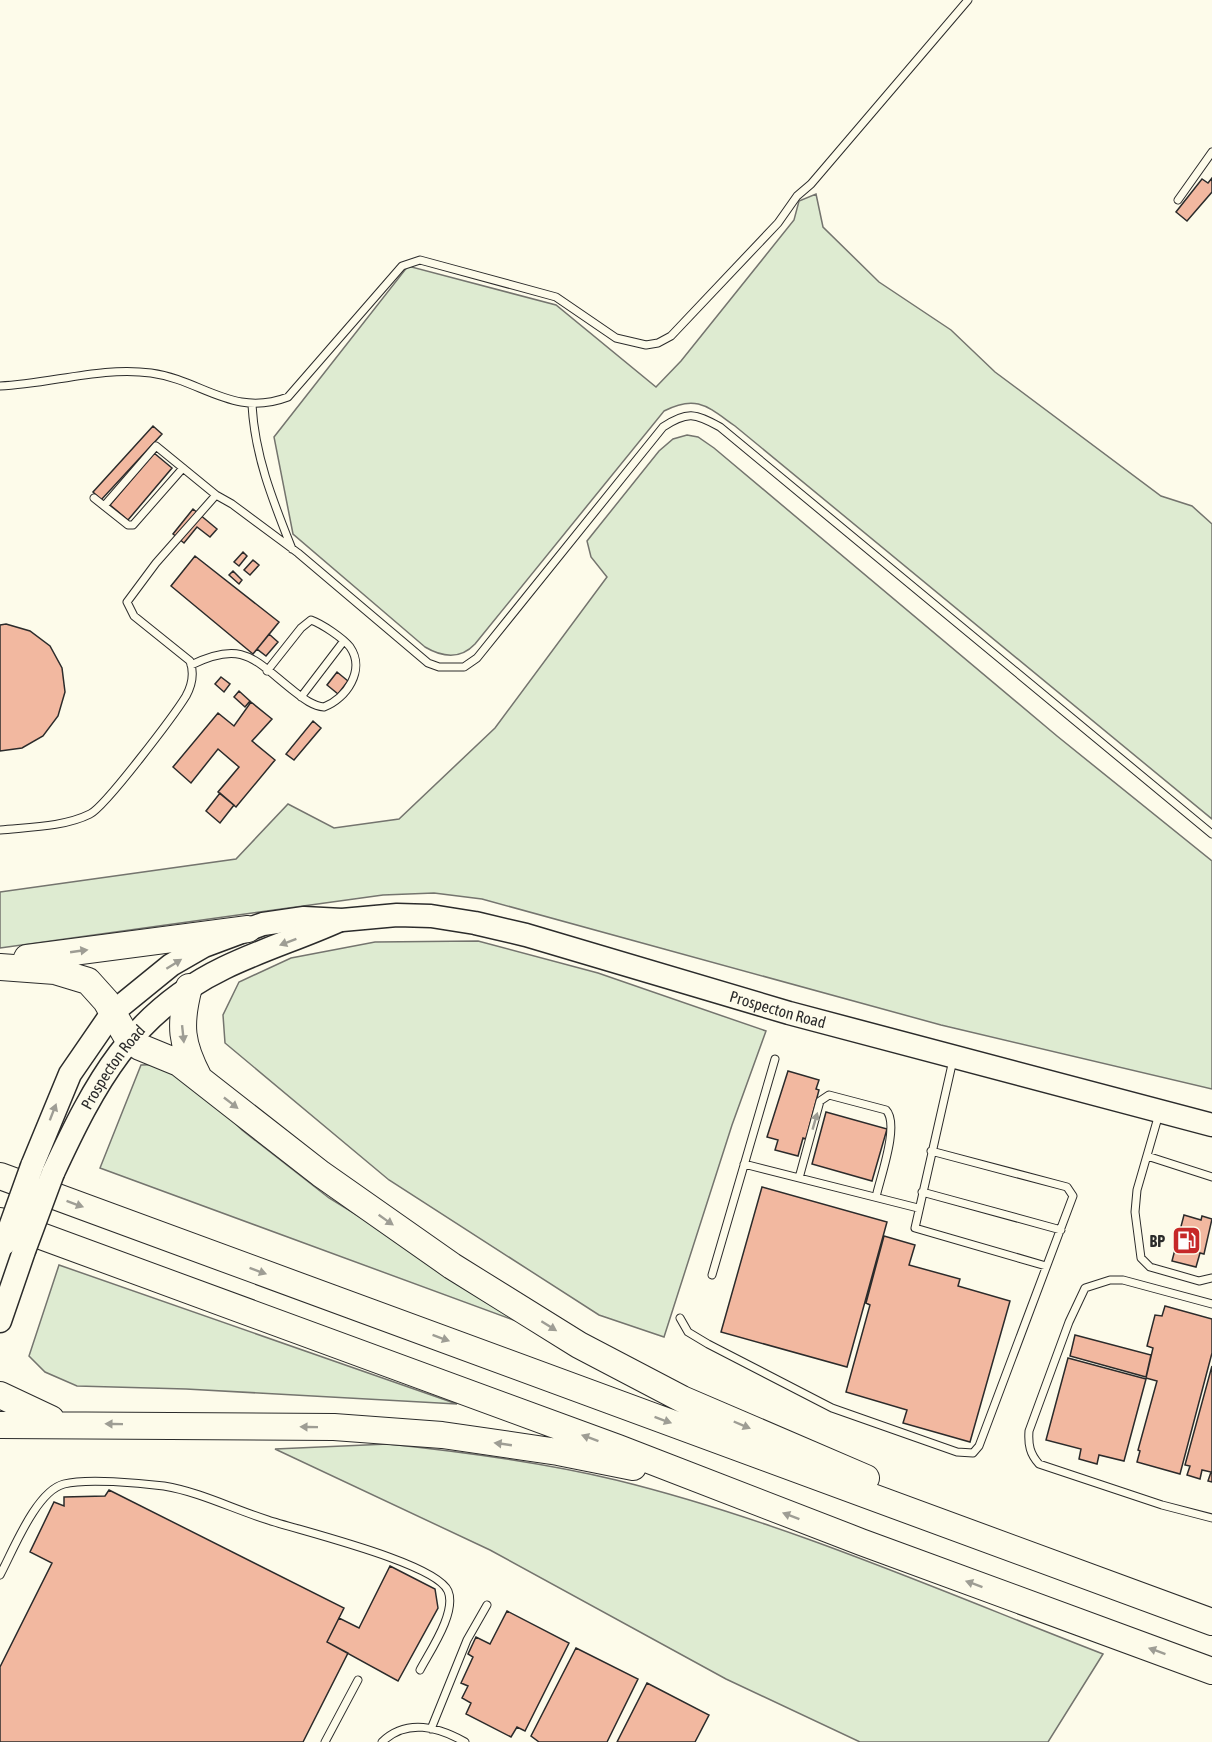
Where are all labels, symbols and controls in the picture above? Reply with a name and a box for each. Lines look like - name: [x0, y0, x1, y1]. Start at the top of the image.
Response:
- one-way arrow: [279, 938, 297, 948]
- one-way arrow: [69, 946, 88, 955]
- one-way arrow: [166, 958, 182, 969]
- street label: Prospecton Road: [728, 987, 828, 1031]
- street label: Prospecton Road: [77, 1021, 148, 1112]
- one-way arrow: [178, 1025, 188, 1044]
- one-way arrow: [223, 1096, 238, 1108]
- one-way arrow: [49, 1102, 59, 1120]
- one-way arrow: [810, 1112, 820, 1130]
- one-way arrow: [66, 1199, 84, 1209]
- one-way arrow: [378, 1214, 394, 1226]
- fuel station icon: BP: [1170, 1225, 1202, 1257]
- place label: BP: [1150, 1232, 1165, 1250]
- one-way arrow: [249, 1266, 267, 1276]
- one-way arrow: [541, 1321, 558, 1332]
- one-way arrow: [432, 1334, 450, 1344]
- one-way arrow: [654, 1416, 672, 1426]
- one-way arrow: [104, 1419, 123, 1429]
- one-way arrow: [733, 1420, 750, 1429]
- one-way arrow: [299, 1422, 318, 1432]
- one-way arrow: [581, 1432, 599, 1442]
- one-way arrow: [493, 1439, 512, 1448]
- one-way arrow: [782, 1511, 800, 1521]
- one-way arrow: [965, 1579, 983, 1588]
- one-way arrow: [1148, 1646, 1166, 1656]

